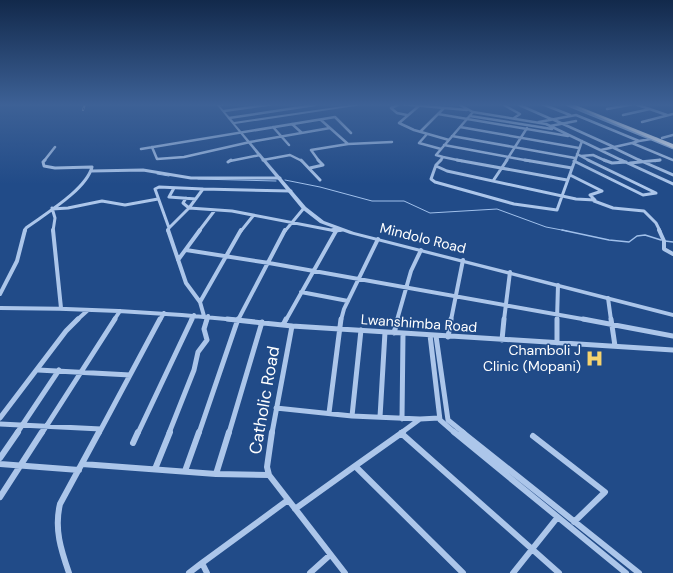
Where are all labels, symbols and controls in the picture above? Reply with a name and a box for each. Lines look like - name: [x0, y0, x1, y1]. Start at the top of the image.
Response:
- street label: Mindolo Road: [378, 219, 468, 257]
- street label: Lwanshimba Road: [360, 310, 478, 336]
- place label: Chamboli J Clinic (Mopani): [483, 341, 581, 375]
- street label: Catholic Road: [244, 344, 284, 456]
- hospital icon: Chamboli J Clinic (Mopani): [584, 348, 604, 368]

